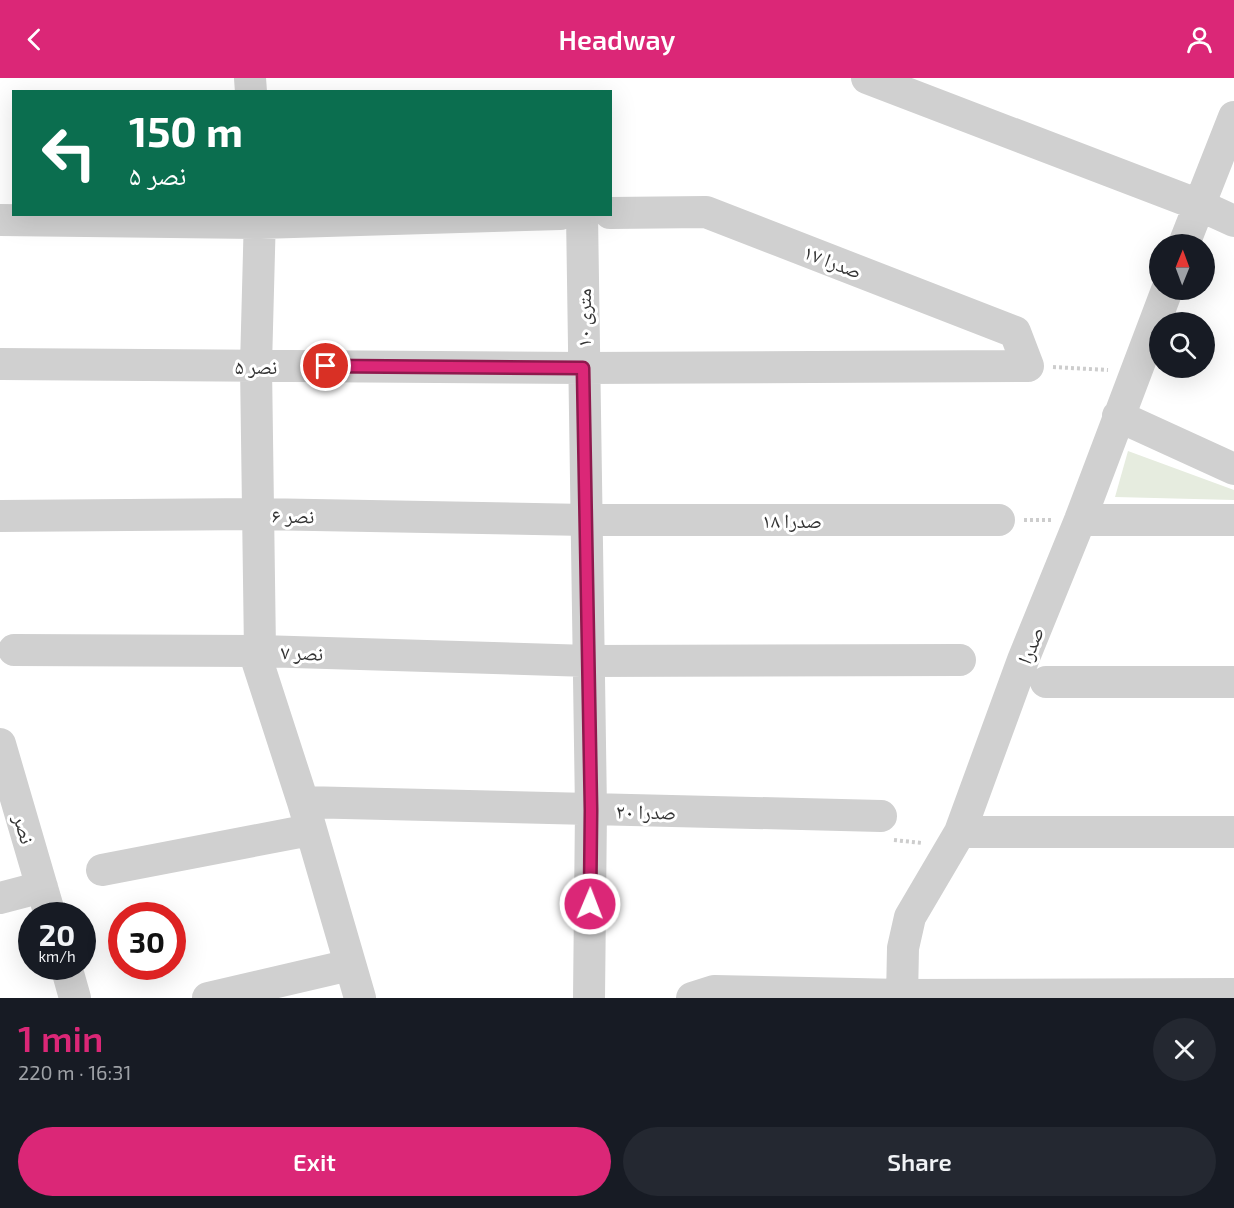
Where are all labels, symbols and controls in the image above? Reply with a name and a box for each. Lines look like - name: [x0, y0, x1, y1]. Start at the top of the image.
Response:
- icon: back: [18, 23, 51, 56]
- text: Headway: [559, 23, 675, 55]
- icon: person: [1183, 23, 1216, 56]
- text: 150 m: [129, 105, 243, 155]
- icon: left: [30, 114, 108, 192]
- text: نصر ۵: [129, 158, 187, 190]
- north arrow: [1149, 234, 1215, 300]
- map controls: [1149, 234, 1215, 378]
- street label: صدرا ۱۷: [801, 239, 865, 283]
- street label: ۱۰ متری: [571, 288, 596, 348]
- button: search: [1149, 312, 1215, 378]
- pin: [300, 340, 351, 391]
- icon: arrive: [309, 349, 342, 382]
- street label: نصر ۵: [235, 354, 277, 378]
- street label: نصر ۶: [271, 503, 315, 527]
- street label: صدرا ۱۸: [762, 508, 822, 532]
- street label: صدرا: [1012, 623, 1048, 667]
- street label: نصر ۷: [280, 639, 324, 665]
- street label: صدرا ۲۰: [616, 798, 676, 824]
- street label: نصر: [9, 811, 41, 846]
- position arrow: [558, 872, 622, 936]
- speed limit sign: 30: [108, 902, 186, 980]
- text: 20: [39, 916, 75, 952]
- text: km/h: [38, 947, 76, 965]
- text: 1 min: [18, 1016, 103, 1059]
- button: close: [1153, 1018, 1216, 1081]
- text: 220 m · 16:31: [18, 1060, 131, 1084]
- button: Exit: [18, 1127, 611, 1196]
- button: Share: [623, 1127, 1216, 1196]

